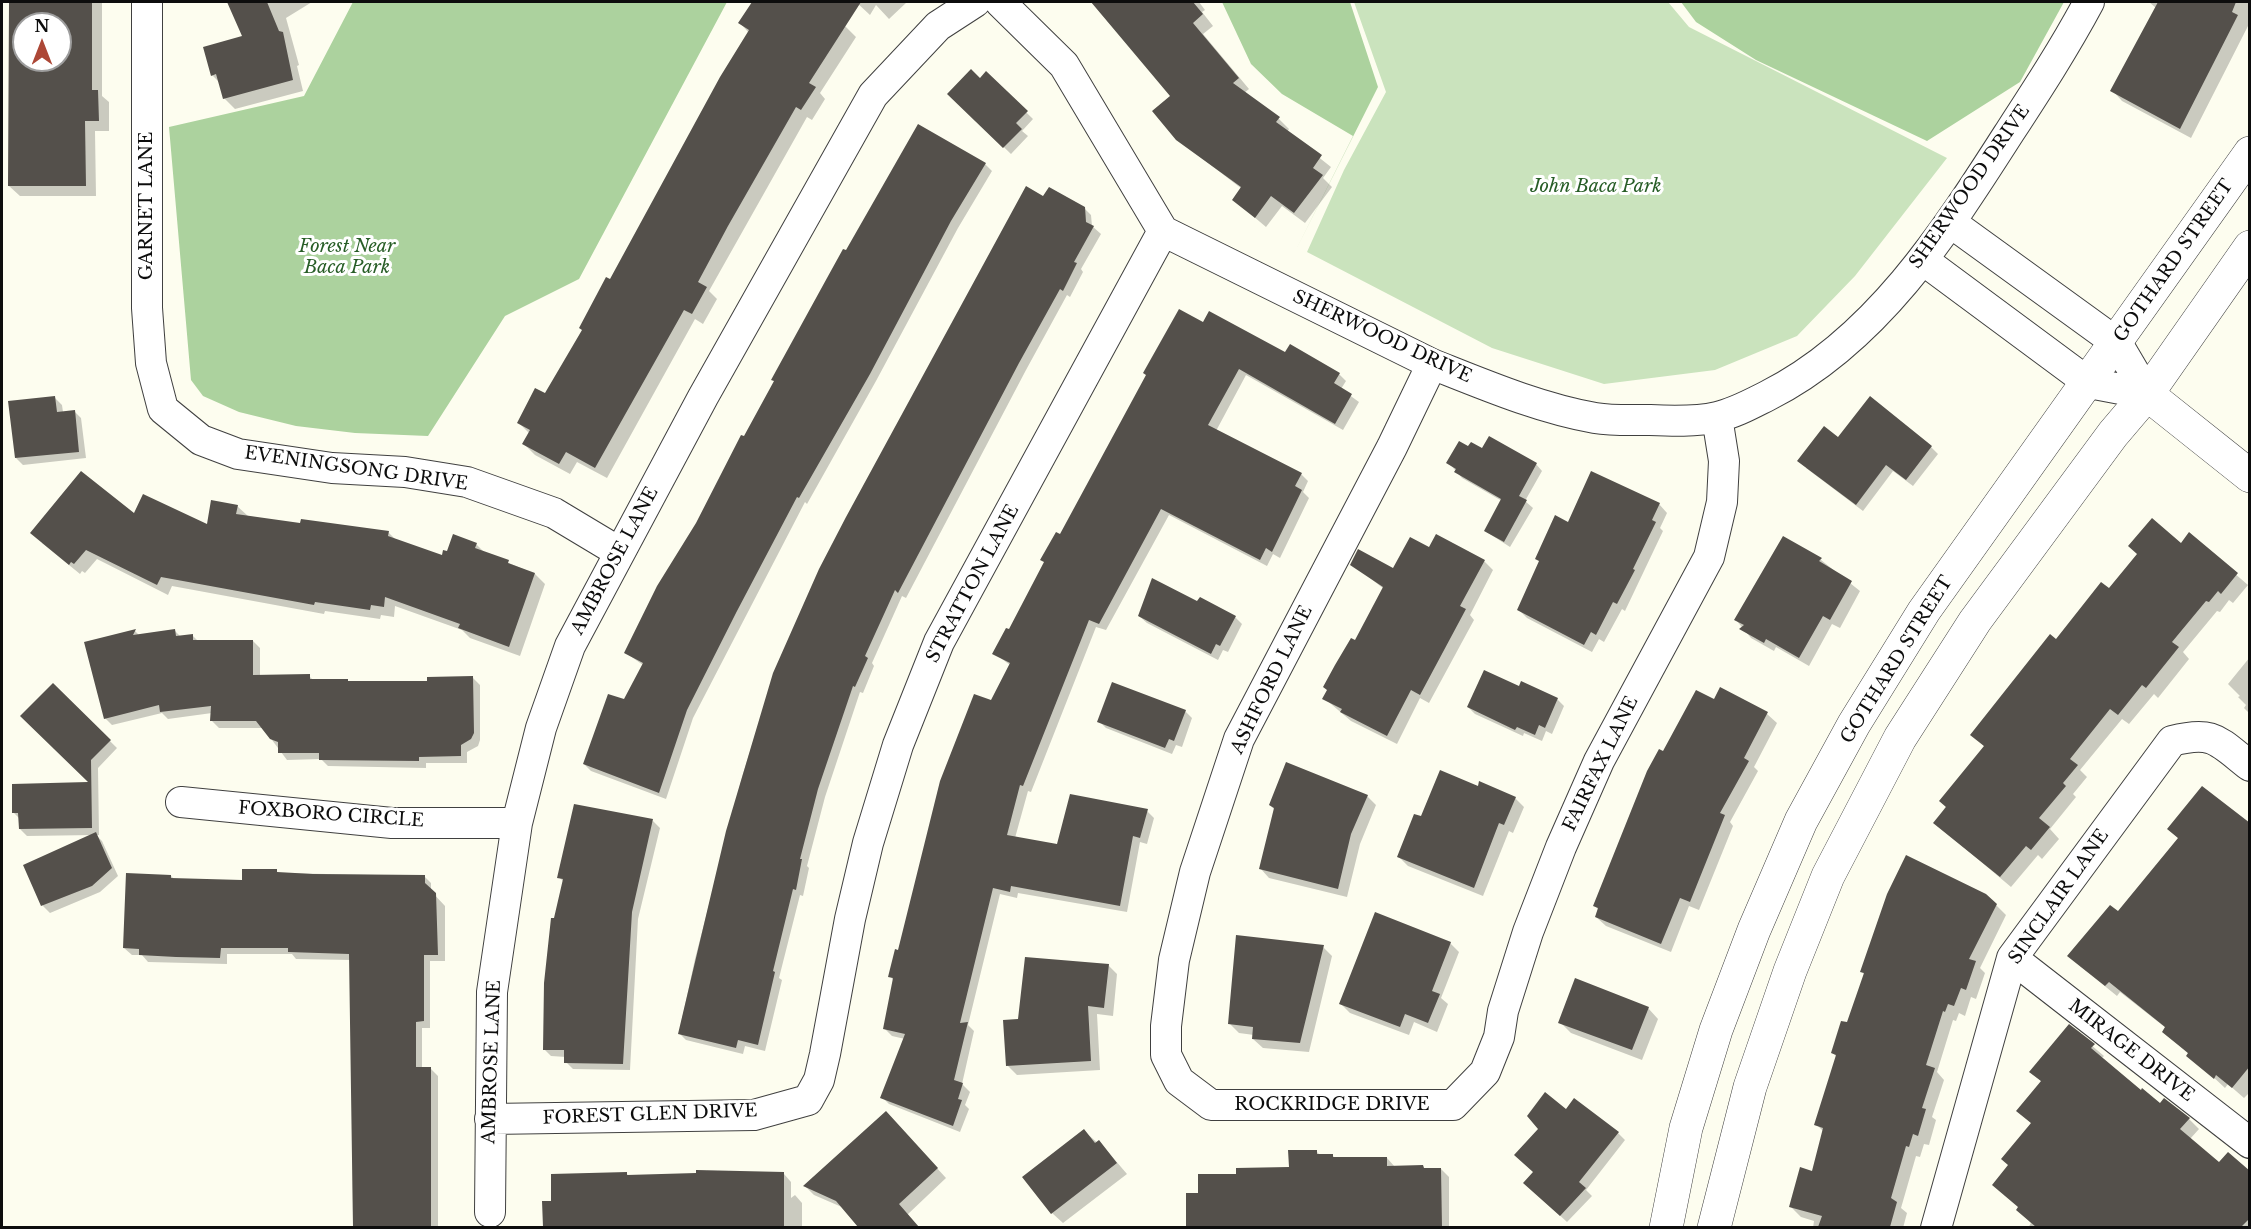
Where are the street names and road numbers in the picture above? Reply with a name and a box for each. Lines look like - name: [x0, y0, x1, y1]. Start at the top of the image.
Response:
- street label: SHERWOOD DRIVE: [1905, 101, 2035, 273]
- street label: GARNET LANE: [136, 132, 158, 280]
- street label: GOTHARD STREET: [2110, 176, 2238, 346]
- street label: SHERWOOD DRIVE: [1289, 286, 1475, 388]
- street label: EVENINGSONG DRIVE: [243, 443, 469, 495]
- street label: AMBROSE LANE: [567, 483, 663, 639]
- street label: STRATTON LANE: [922, 501, 1024, 667]
- street label: GOTHARD STREET: [1837, 572, 1957, 748]
- street label: ASHFORD LANE: [1227, 602, 1317, 758]
- street label: FAIRFAX LANE: [1559, 693, 1643, 835]
- street label: FOXBORO CIRCLE: [237, 798, 425, 832]
- street label: SINCLAIR LANE: [2004, 825, 2114, 969]
- street label: AMBROSE LANE: [478, 980, 506, 1144]
- street label: MIRAGE DRIVE: [2064, 995, 2198, 1107]
- street label: ROCKRIDGE DRIVE: [1234, 1094, 1430, 1116]
- street label: FOREST GLEN DRIVE: [542, 1100, 758, 1130]

